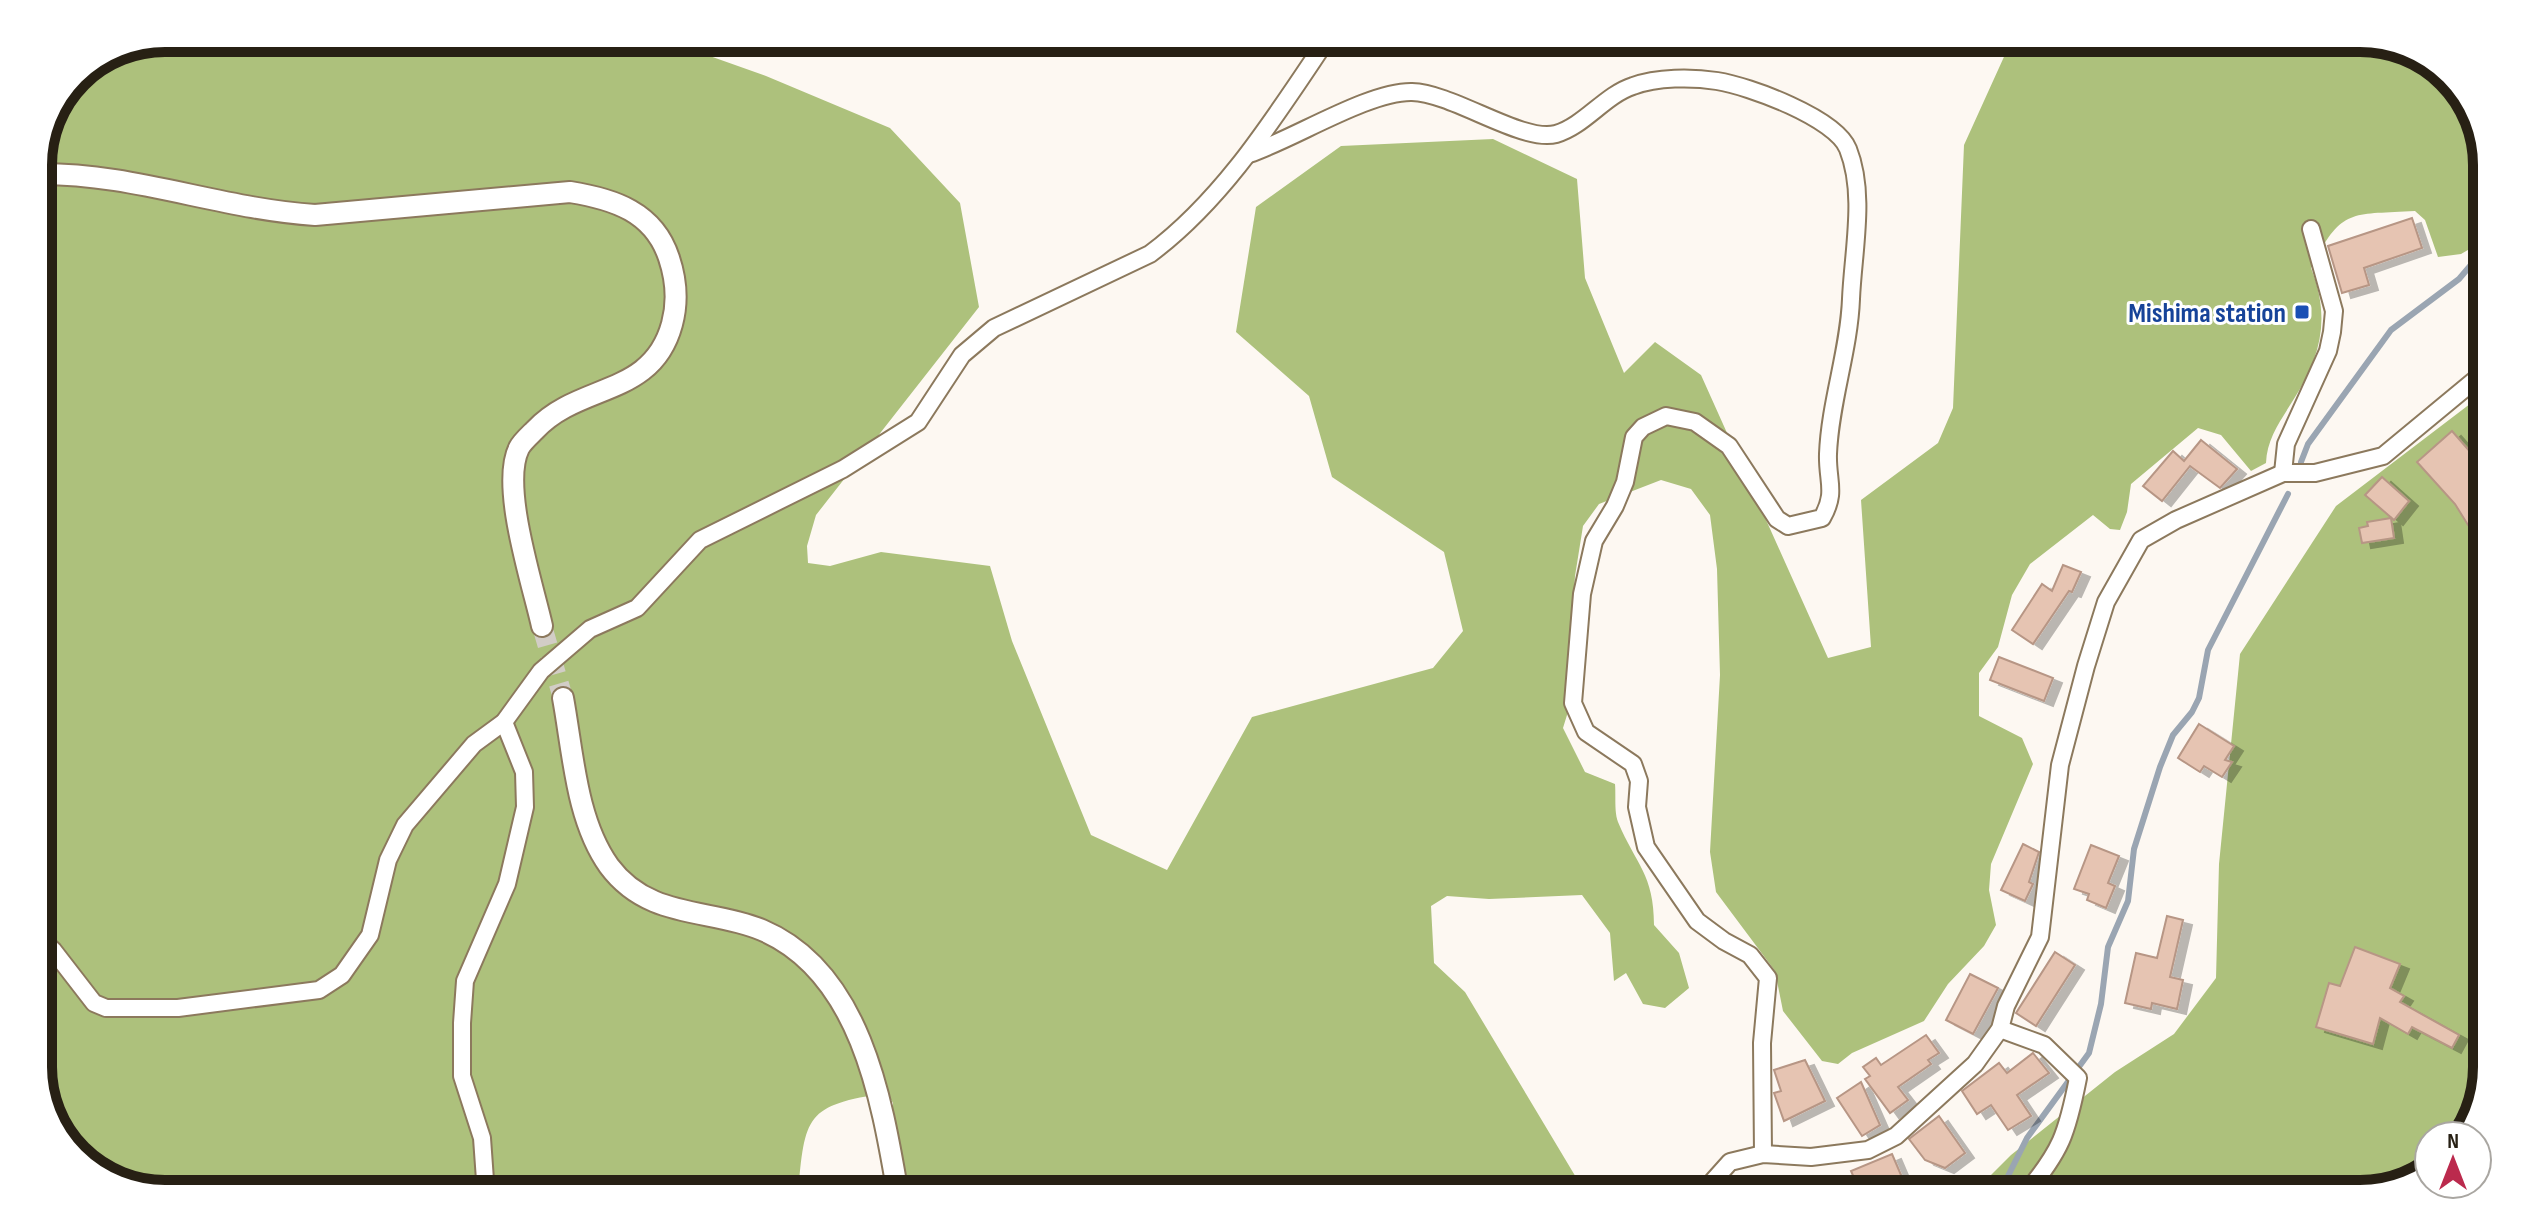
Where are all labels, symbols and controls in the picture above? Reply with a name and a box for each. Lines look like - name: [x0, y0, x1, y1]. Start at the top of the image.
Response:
- place label: Mishima station: [2128, 297, 2286, 330]
- marker: Mishima station: [2293, 303, 2311, 321]
- north arrow: [2413, 1120, 2493, 1200]
- text: N: [2447, 1128, 2459, 1155]

